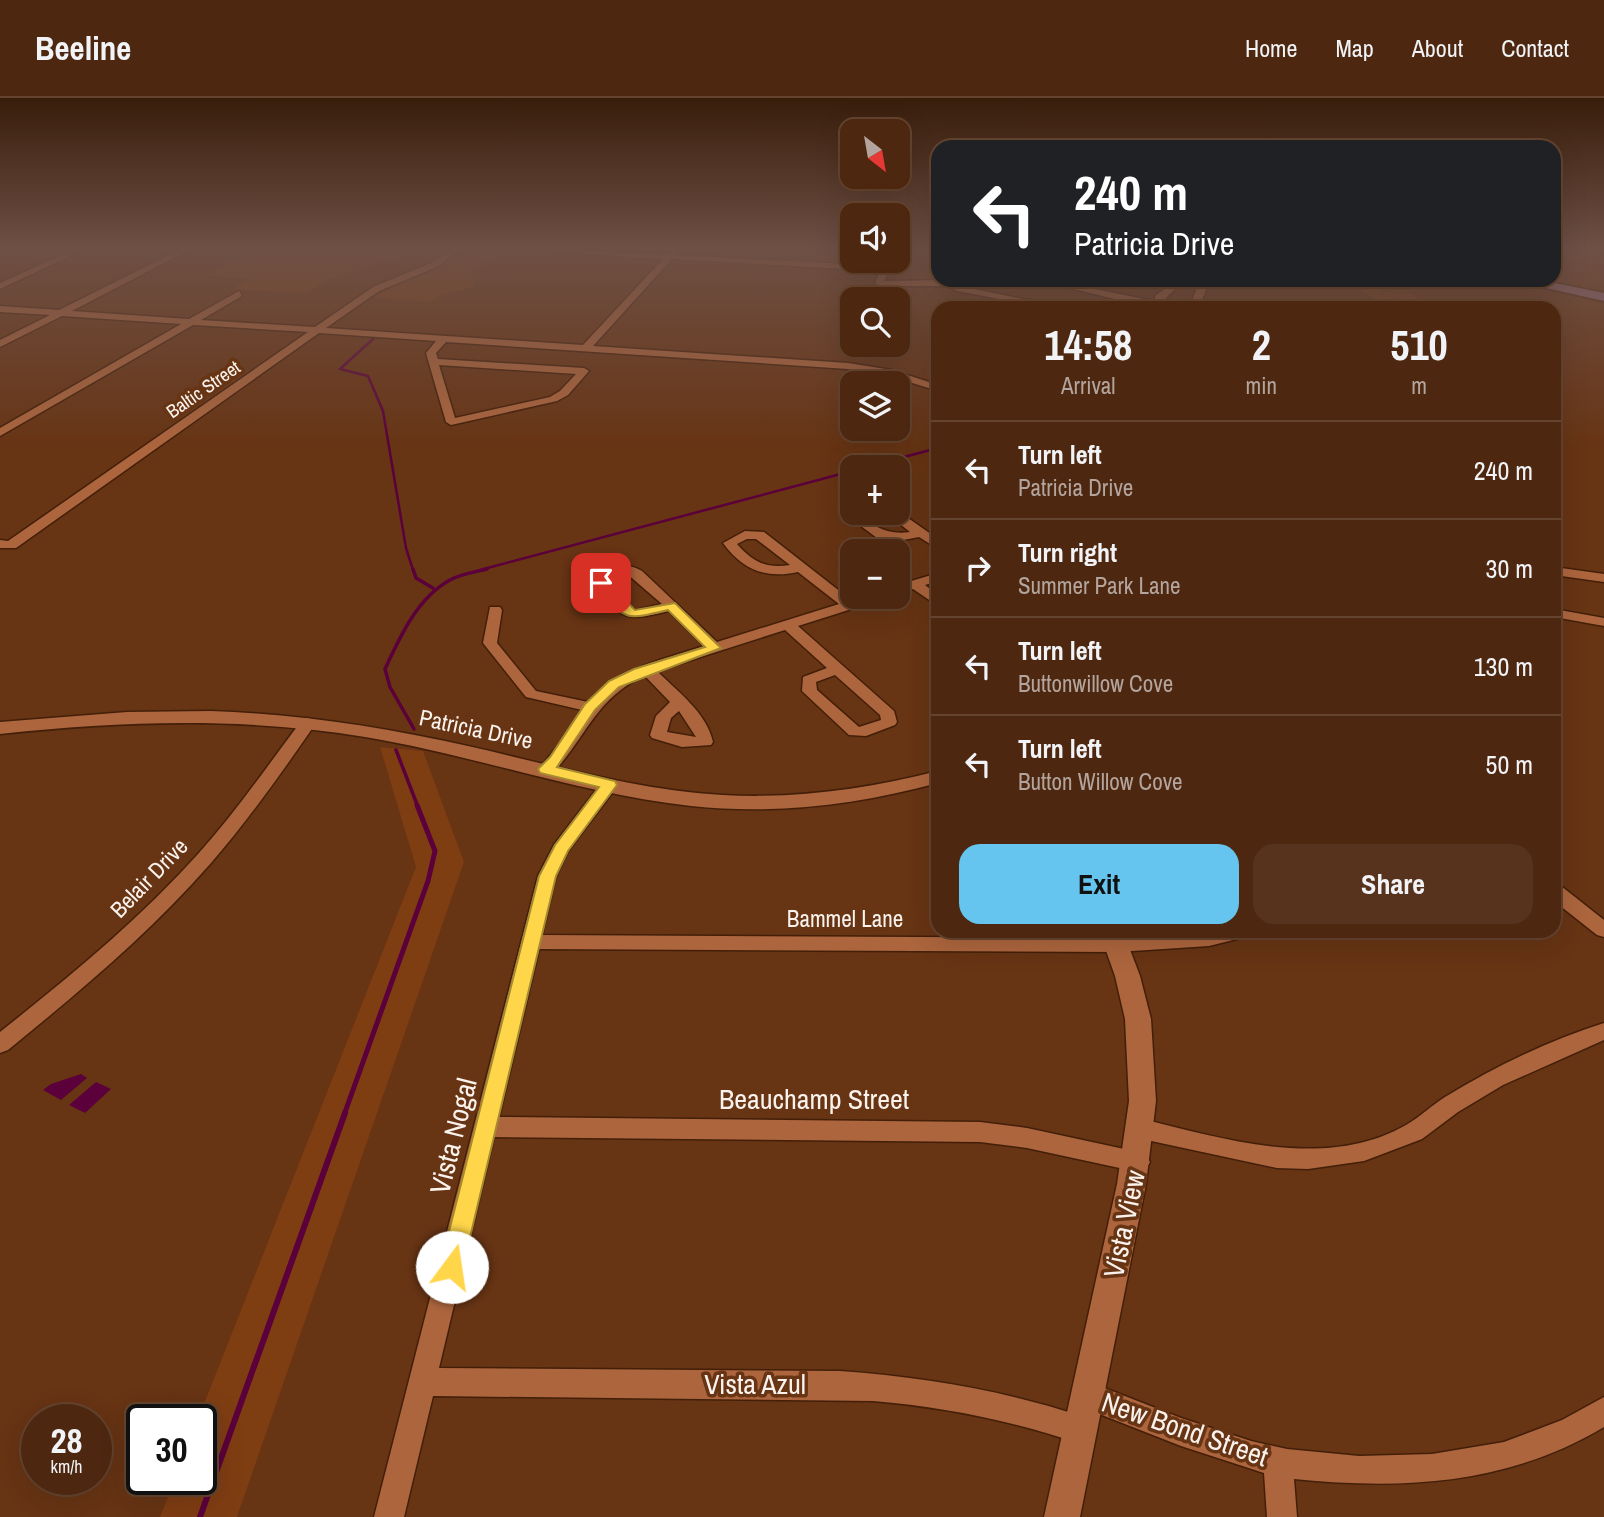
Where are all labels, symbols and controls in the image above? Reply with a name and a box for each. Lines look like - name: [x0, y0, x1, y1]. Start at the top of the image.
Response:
- text: Beeline: [35, 26, 131, 70]
- text: Home: [1245, 32, 1297, 64]
- text: Map: [1335, 32, 1374, 64]
- text: About: [1412, 32, 1463, 64]
- text: Contact: [1501, 32, 1569, 64]
- north arrow: [840, 119, 910, 189]
- map controls: [840, 119, 910, 609]
- text: 240 m: [1074, 159, 1188, 225]
- icon: left: [959, 168, 1050, 259]
- button: sound: [840, 203, 910, 273]
- text: Patricia Drive: [1074, 222, 1234, 265]
- button: search: [840, 287, 910, 357]
- text: 14:58: [1044, 317, 1132, 373]
- text: 2: [1252, 317, 1271, 373]
- text: 510: [1390, 317, 1448, 373]
- street label: Baltic Street: [161, 354, 246, 424]
- text: Arrival: [1061, 370, 1116, 401]
- text: min: [1246, 370, 1277, 401]
- text: m: [1411, 370, 1427, 401]
- button: layers: [840, 371, 910, 441]
- text: Turn left: [1018, 437, 1102, 472]
- icon: left: [959, 451, 997, 489]
- text: 240 m: [1474, 453, 1533, 488]
- button: +: [840, 455, 910, 525]
- text: Patricia Drive: [1018, 472, 1133, 503]
- text: Turn right: [1018, 535, 1117, 570]
- button: −: [840, 539, 910, 609]
- icon: right: [959, 549, 997, 587]
- text: 30 m: [1486, 551, 1533, 586]
- pin: [571, 553, 631, 613]
- icon: arrive: [582, 564, 620, 602]
- text: Summer Park Lane: [1018, 570, 1180, 601]
- text: Turn left: [1018, 633, 1102, 668]
- icon: left: [959, 647, 997, 685]
- text: 130 m: [1474, 649, 1533, 684]
- text: Buttonwillow Cove: [1018, 668, 1173, 699]
- street label: Patricia Drive: [416, 701, 536, 756]
- text: Turn left: [1018, 731, 1102, 766]
- icon: left: [959, 745, 997, 783]
- text: 50 m: [1486, 747, 1533, 782]
- text: Button Willow Cove: [1018, 766, 1183, 797]
- street label: Belair Drive: [103, 831, 194, 924]
- button: Exit: [959, 844, 1239, 924]
- button: Share: [1253, 844, 1533, 924]
- street label: Bammel Lane: [787, 903, 903, 934]
- street label: Vista Nogal: [420, 1074, 486, 1198]
- street label: Beauchamp Street: [719, 1080, 909, 1118]
- street label: Vista View: [1094, 1166, 1154, 1281]
- position arrow: [415, 1230, 489, 1304]
- street label: Vista Azul: [704, 1365, 806, 1403]
- street label: New Bond Street: [1097, 1383, 1273, 1475]
- speed limit sign: 30: [126, 1404, 217, 1495]
- text: 28: [51, 1417, 82, 1464]
- text: km/h: [51, 1454, 83, 1479]

